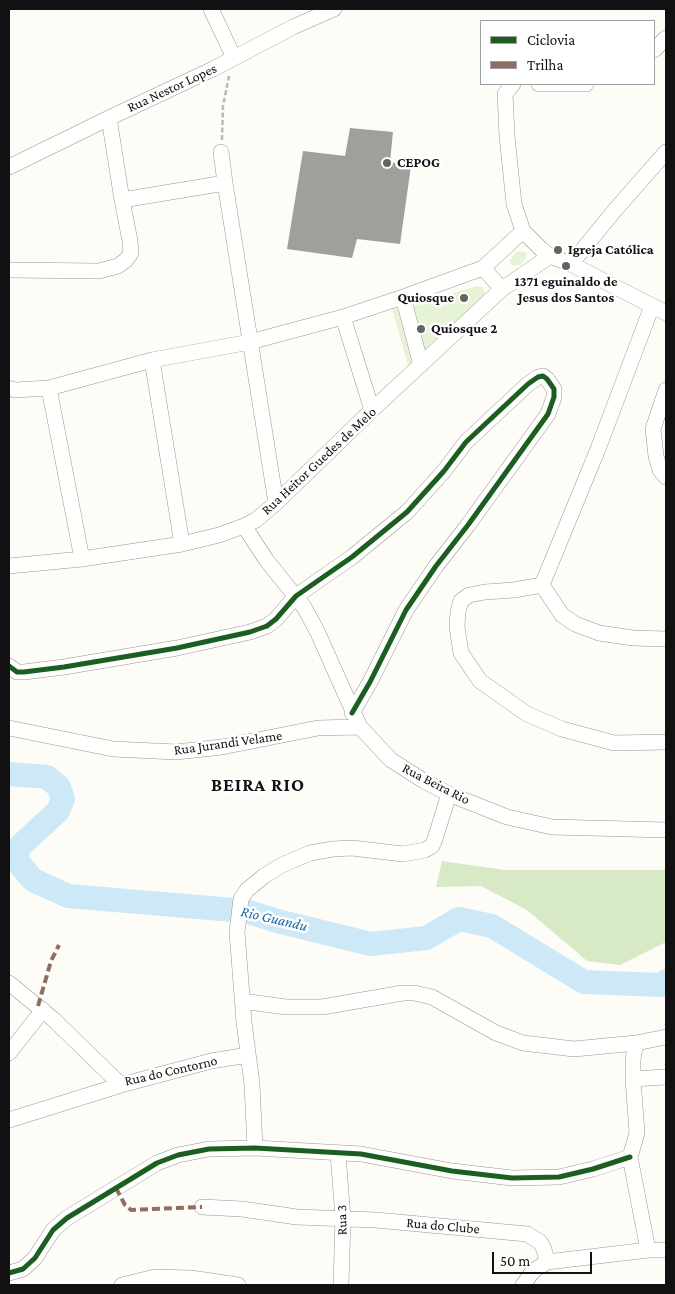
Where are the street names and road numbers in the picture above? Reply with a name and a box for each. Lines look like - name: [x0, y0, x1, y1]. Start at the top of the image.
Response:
- street label: Rua Nestor Lopes: [125, 60, 219, 116]
- street label: Rua Heitor Guedes de Melo: [258, 403, 380, 519]
- street label: Rua Jurandi Velame: [173, 727, 283, 759]
- street label: Rua Beira Rio: [399, 760, 473, 808]
- street label: Rua do Contorno: [123, 1052, 219, 1090]
- street label: Rua 3: [333, 1204, 351, 1236]
- street label: Rua do Clube: [406, 1214, 480, 1238]

